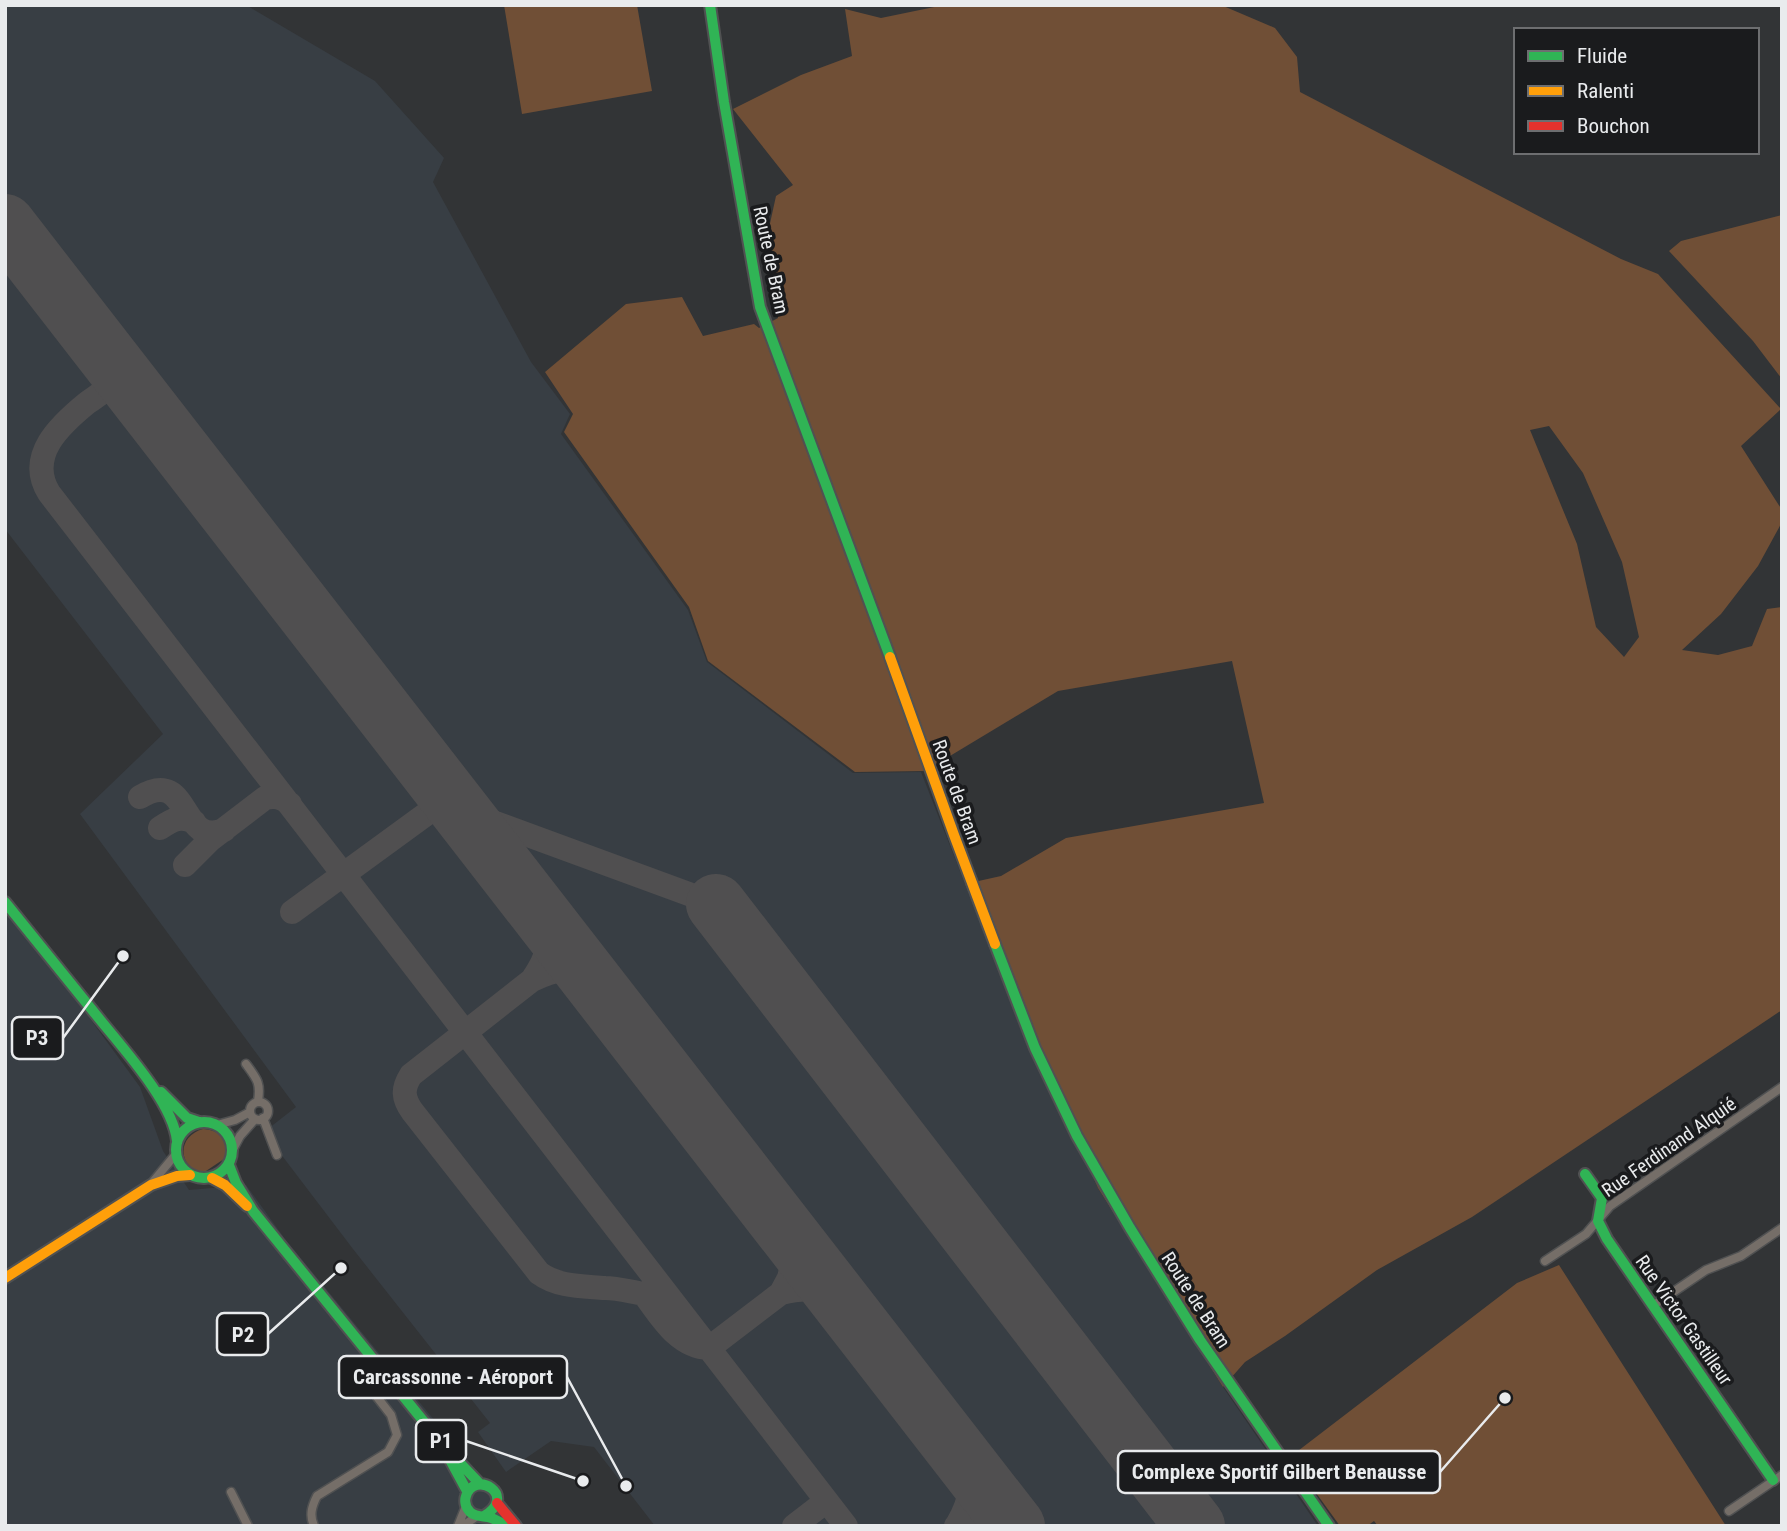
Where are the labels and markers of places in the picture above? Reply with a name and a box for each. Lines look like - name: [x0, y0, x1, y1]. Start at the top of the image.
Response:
- callout: P3: [12, 1017, 63, 1059]
- callout: P2: [217, 1313, 268, 1355]
- callout: Carcassonne - Aéroport: [339, 1356, 567, 1398]
- callout: P1: [416, 1420, 466, 1462]
- callout: Complexe Sportif Gilbert Benausse: [1118, 1451, 1440, 1493]

